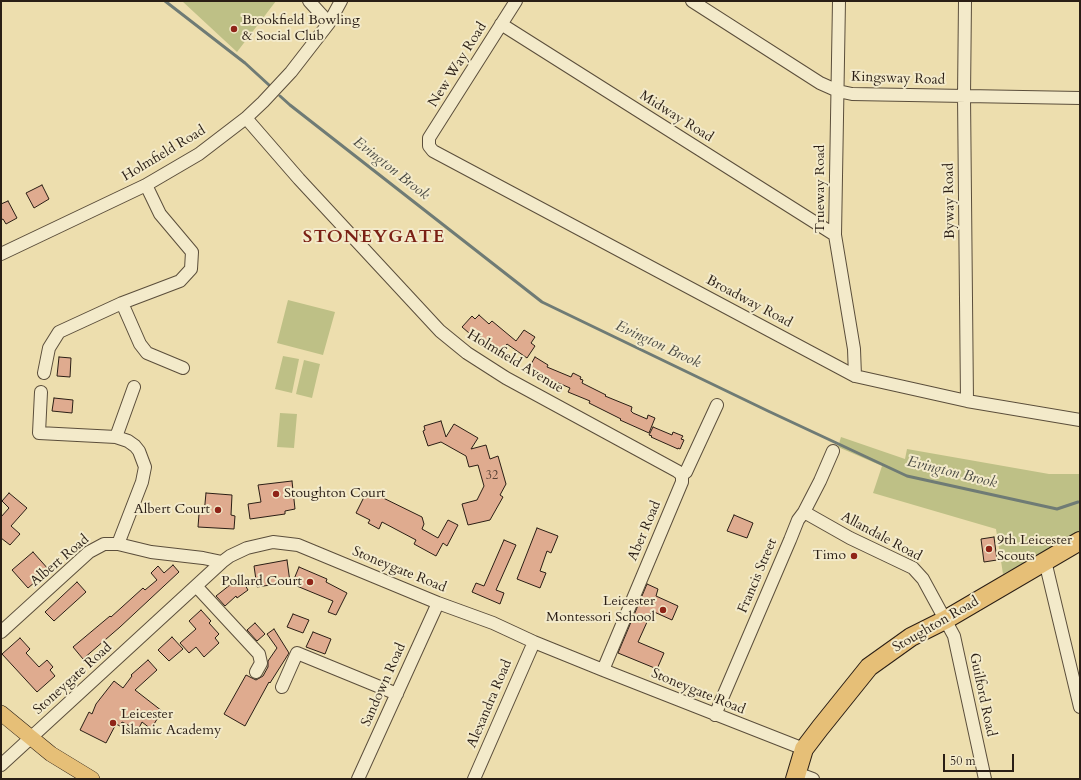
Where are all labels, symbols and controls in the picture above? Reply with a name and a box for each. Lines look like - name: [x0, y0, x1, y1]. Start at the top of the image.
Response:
- place label: Brookfield Bowling & Social Club: [242, 13, 360, 46]
- street label: New Way Road: [425, 20, 491, 110]
- marker: Brookfield Bowling & Social Club: [229, 24, 239, 34]
- street label: Kingsway Road: [851, 69, 945, 89]
- street label: Midway Road: [636, 88, 716, 146]
- street label: Holmfield Road: [119, 122, 209, 186]
- water label: Evington Brook: [349, 134, 433, 204]
- street label: Trueway Road: [813, 145, 829, 233]
- street label: Byway Road: [941, 163, 959, 239]
- district label: STONEYGATE: [303, 227, 445, 249]
- street label: Broadway Road: [703, 272, 795, 332]
- water label: Evington Brook: [612, 317, 704, 373]
- street label: Holmfield Avenue: [464, 327, 566, 397]
- water label: Evington Brook: [905, 453, 999, 493]
- house number: 32: [486, 469, 498, 483]
- place label: Stoughton Court: [284, 486, 385, 502]
- marker: Stoughton Court: [271, 489, 281, 499]
- street label: Aber Road: [625, 499, 665, 563]
- place label: Albert Court: [134, 502, 210, 518]
- marker: Albert Court: [213, 505, 223, 515]
- street label: Allandale Road: [838, 509, 924, 565]
- street label: Albert Road: [27, 532, 93, 590]
- place label: 9th Leicester Scouts: [997, 533, 1072, 566]
- street label: Francis Street: [735, 536, 781, 616]
- street label: Stoneygate Road: [350, 543, 448, 597]
- marker: 9th Leicester Scouts: [984, 544, 994, 554]
- place label: Timo: [812, 548, 846, 564]
- marker: Timo: [849, 551, 859, 561]
- place label: Pollard Court: [221, 574, 302, 590]
- marker: Pollard Court: [305, 577, 315, 587]
- place label: Leicester Montessori School: [546, 594, 655, 626]
- street label: Stoughton Road: [890, 594, 982, 656]
- marker: Leicester Montessori School: [658, 605, 668, 615]
- street label: Stoneygate Road: [30, 639, 116, 719]
- street label: Sandown Road: [358, 641, 410, 729]
- street label: Guilford Road: [965, 652, 999, 738]
- street label: Alexandra Road: [464, 657, 516, 751]
- street label: Stoneygate Road: [649, 665, 747, 719]
- place label: Leicester Islamic Academy: [121, 707, 221, 740]
- marker: Leicester Islamic Academy: [108, 718, 118, 728]
- scale bar: [945, 746, 1016, 772]
- text: 50 m: [950, 753, 976, 769]

